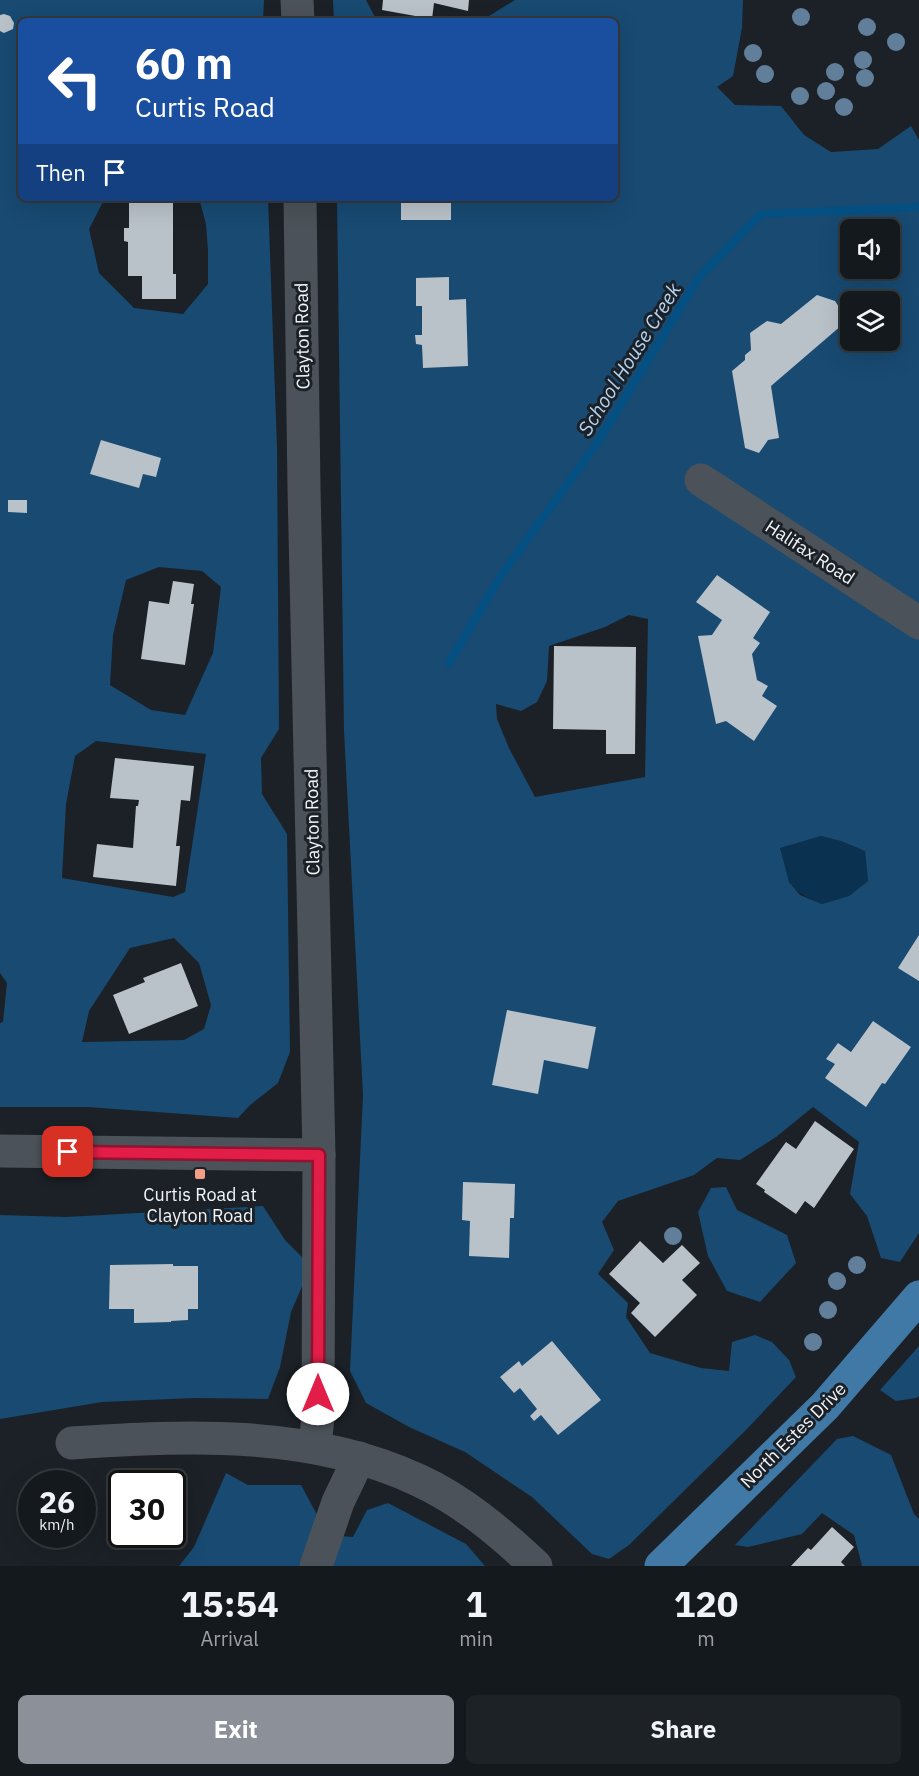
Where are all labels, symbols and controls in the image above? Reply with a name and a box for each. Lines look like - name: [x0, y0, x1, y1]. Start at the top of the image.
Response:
- text: 60 m: [135, 36, 233, 91]
- icon: left: [36, 42, 114, 120]
- text: Curtis Road: [135, 89, 275, 124]
- icon: arrive: [98, 156, 131, 189]
- text: Then: [36, 158, 86, 187]
- map controls: [840, 219, 900, 351]
- button: sound: [840, 219, 900, 279]
- water label: School House Creek: [571, 277, 687, 440]
- street label: Clayton Road: [290, 282, 314, 390]
- button: layers: [840, 291, 900, 351]
- street label: Halifax Road: [761, 515, 859, 589]
- street label: Clayton Road: [300, 768, 324, 876]
- pin: [42, 1126, 93, 1177]
- icon: arrive: [51, 1135, 84, 1168]
- marker: Curtis Road at Clayton Road: [193, 1167, 207, 1181]
- place label: Curtis Road at Clayton Road: [143, 1183, 257, 1227]
- position arrow: [286, 1362, 350, 1426]
- street label: North Estes Drive: [735, 1377, 851, 1493]
- speed limit sign: 30: [108, 1470, 186, 1548]
- text: 26: [39, 1482, 75, 1521]
- text: km/h: [39, 1515, 75, 1534]
- text: 15:54: [181, 1580, 279, 1627]
- text: 1: [465, 1580, 487, 1627]
- text: 120: [674, 1580, 738, 1627]
- text: Arrival: [201, 1625, 259, 1652]
- text: min: [459, 1625, 493, 1652]
- text: m: [697, 1625, 715, 1652]
- button: Exit: [18, 1695, 454, 1764]
- button: Share: [466, 1695, 901, 1764]

